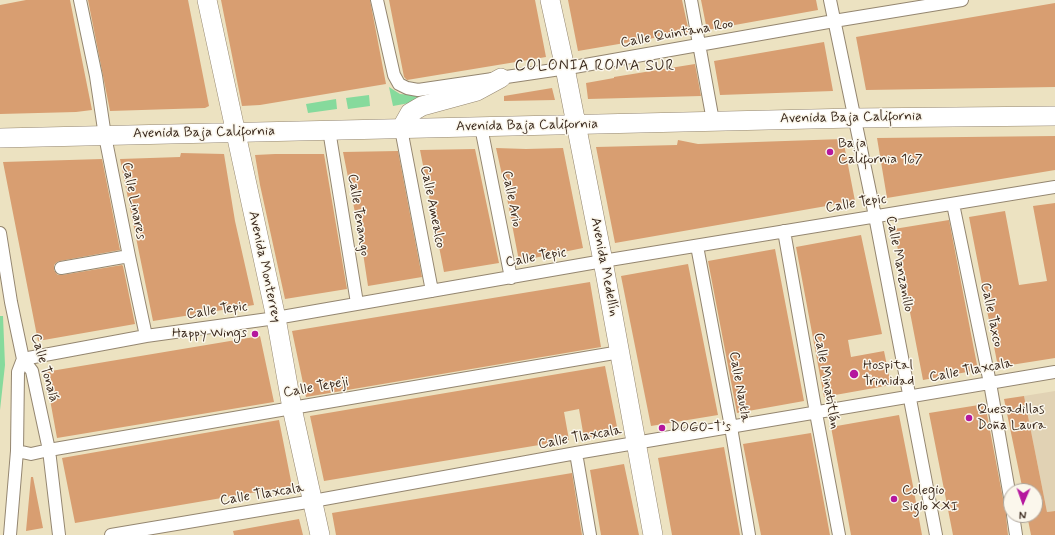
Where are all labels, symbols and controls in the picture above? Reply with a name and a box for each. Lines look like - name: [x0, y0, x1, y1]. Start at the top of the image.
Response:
- street label: Calle Quintana Roo: [619, 16, 735, 52]
- district label: COLONIA ROMA SUR: [517, 58, 673, 76]
- street label: Avenida Baja California: [780, 108, 922, 128]
- street label: Avenida Baja California: [456, 116, 598, 136]
- street label: Avenida Baja California: [133, 123, 275, 143]
- place label: Baja California 167: [838, 136, 923, 168]
- marker: Baja California 167: [825, 147, 835, 157]
- street label: Calle Linares: [117, 161, 149, 241]
- street label: Calle Amealco: [416, 164, 448, 250]
- street label: Calle Ario: [497, 169, 525, 229]
- street label: Calle Tenango: [343, 173, 373, 257]
- street label: Calle Tepic: [824, 191, 888, 217]
- street label: Avenida Monterrey: [244, 210, 284, 324]
- street label: Calle Manzanillo: [881, 215, 917, 313]
- street label: Avenida Medellín: [586, 216, 622, 318]
- street label: Calle Tepic: [504, 244, 568, 272]
- street label: Calle Taxco: [976, 281, 1006, 349]
- street label: Calle Tepic: [186, 298, 248, 324]
- place label: Happy Wings: [172, 326, 247, 342]
- marker: Happy Wings: [250, 329, 260, 339]
- street label: Calle Tonalá: [26, 332, 62, 404]
- street label: Calle Minatitlán: [809, 332, 843, 430]
- street label: Calle Nautla: [725, 350, 753, 424]
- street label: Calle Tlaxcala: [928, 355, 1014, 387]
- place label: Hospital Trinidad: [863, 358, 914, 390]
- marker: Hospital Trinidad: [848, 368, 860, 380]
- street label: Calle Tepeji: [282, 374, 350, 402]
- place label: Quesadillas Doña Laura: [977, 402, 1046, 434]
- marker: Quesadillas Doña Laura: [964, 413, 974, 423]
- place label: DOGO-T’s: [670, 420, 731, 436]
- street label: Calle Tlaxcala: [537, 422, 623, 454]
- marker: DOGO-T’s: [657, 423, 667, 433]
- street label: Calle Tlaxcala: [219, 480, 305, 510]
- place label: Colegio Siglo XXI: [902, 483, 958, 516]
- north arrow: [1003, 483, 1043, 523]
- marker: Colegio Siglo XXI: [889, 494, 899, 504]
- text: N: [1019, 507, 1027, 521]

